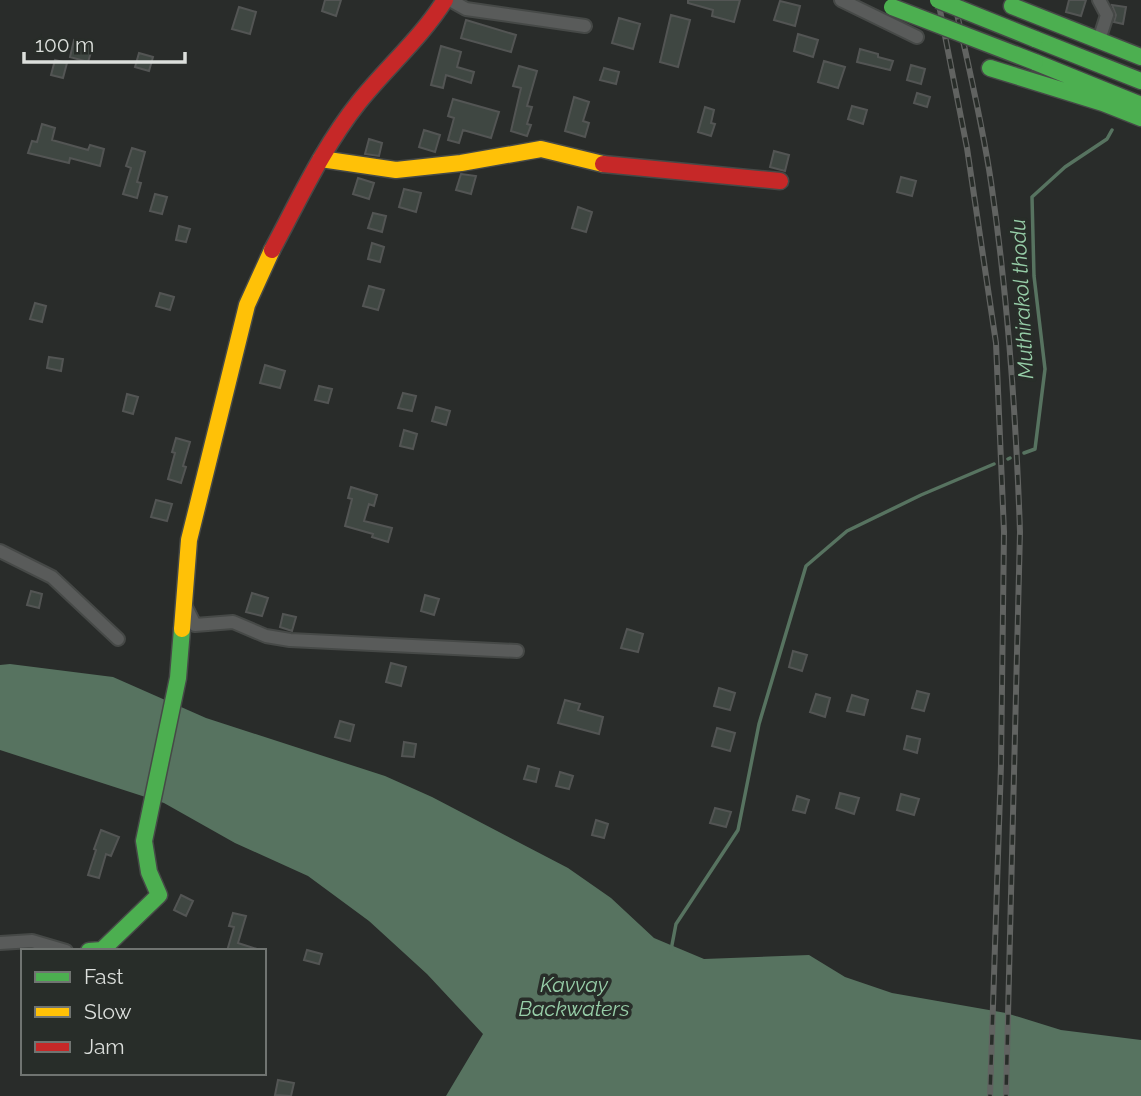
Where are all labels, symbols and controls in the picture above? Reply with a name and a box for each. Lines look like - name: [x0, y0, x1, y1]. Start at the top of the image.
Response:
- scale bar: [24, 21, 186, 65]
- text: 100 m: [35, 32, 94, 57]
- water label: Muthirakol thodu: [1005, 218, 1038, 380]
- legend: [21, 949, 266, 1075]
- text: Fast: [84, 964, 124, 989]
- water label: Kavvay Backwaters: [518, 972, 630, 1021]
- text: Slow: [84, 999, 132, 1024]
- text: Jam: [84, 1034, 125, 1059]

